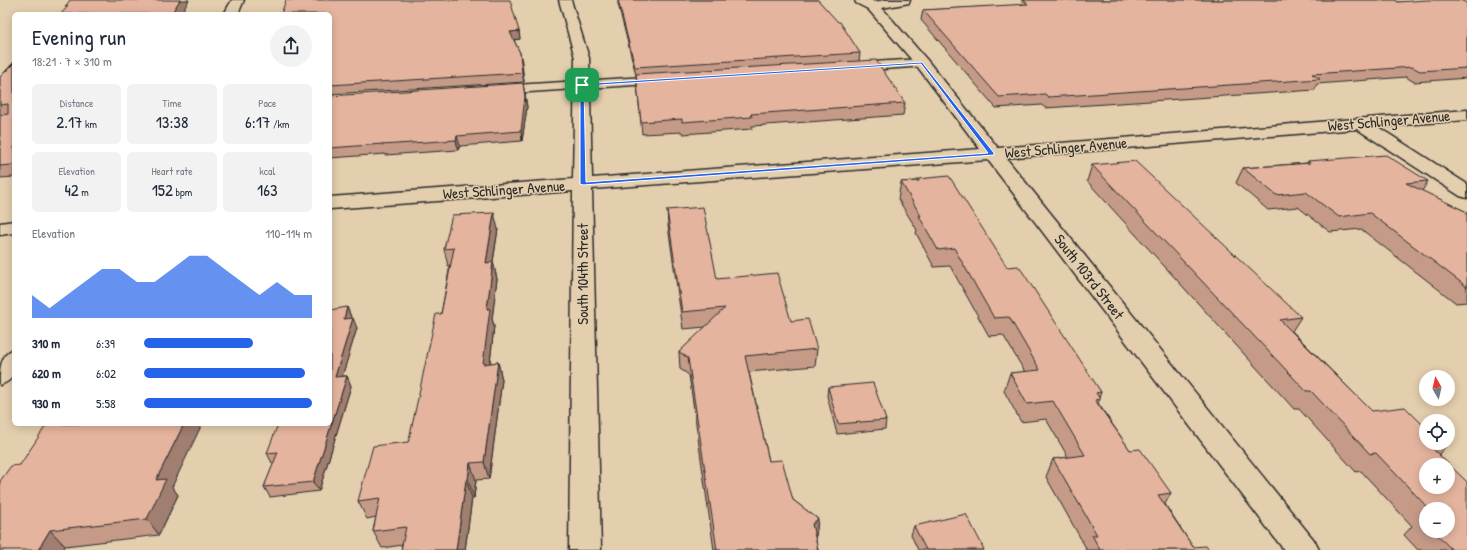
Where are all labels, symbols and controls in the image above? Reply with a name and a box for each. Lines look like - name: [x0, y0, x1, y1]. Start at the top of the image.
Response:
- text: Evening run: [32, 22, 126, 52]
- button: share: [270, 25, 312, 67]
- text: 18:21 · 7 × 310 m: [32, 52, 112, 70]
- pin: [565, 68, 599, 102]
- icon: arrive: [571, 74, 593, 96]
- text: Distance: [60, 96, 93, 110]
- text: Time: [162, 96, 182, 110]
- text: Pace: [258, 96, 276, 110]
- street label: West Schlinger Avenue: [1327, 105, 1451, 136]
- text: 2.17: [56, 110, 82, 133]
- text: 13:38: [156, 110, 188, 133]
- text: 6:17: [245, 110, 270, 133]
- text: km: [82, 117, 97, 131]
- text: /km: [270, 117, 290, 131]
- street label: West Schlinger Avenue: [1004, 132, 1128, 163]
- text: Elevation: [58, 164, 95, 178]
- text: Heart rate: [151, 164, 193, 178]
- text: kcal: [259, 164, 275, 178]
- street label: West Schlinger Avenue: [442, 175, 566, 204]
- text: 42: [64, 178, 79, 201]
- text: 152: [152, 178, 173, 201]
- text: 163: [257, 178, 278, 201]
- text: m: [79, 185, 89, 199]
- text: bpm: [173, 185, 192, 199]
- street label: South 104th Street: [572, 222, 593, 325]
- text: Elevation: [32, 224, 75, 242]
- text: 110–114 m: [265, 224, 312, 242]
- street label: South 103rd Street: [1049, 230, 1130, 324]
- text: 310 m: [32, 334, 60, 352]
- text: 6:39: [96, 334, 115, 352]
- text: 620 m: [32, 364, 61, 382]
- text: 6:02: [96, 364, 116, 382]
- north arrow: [1419, 370, 1455, 406]
- map controls: [1419, 370, 1455, 538]
- text: 930 m: [32, 394, 60, 412]
- text: 5:58: [96, 394, 116, 412]
- button: locate: [1419, 414, 1455, 450]
- button: +: [1419, 458, 1455, 494]
- button: −: [1419, 502, 1455, 538]

